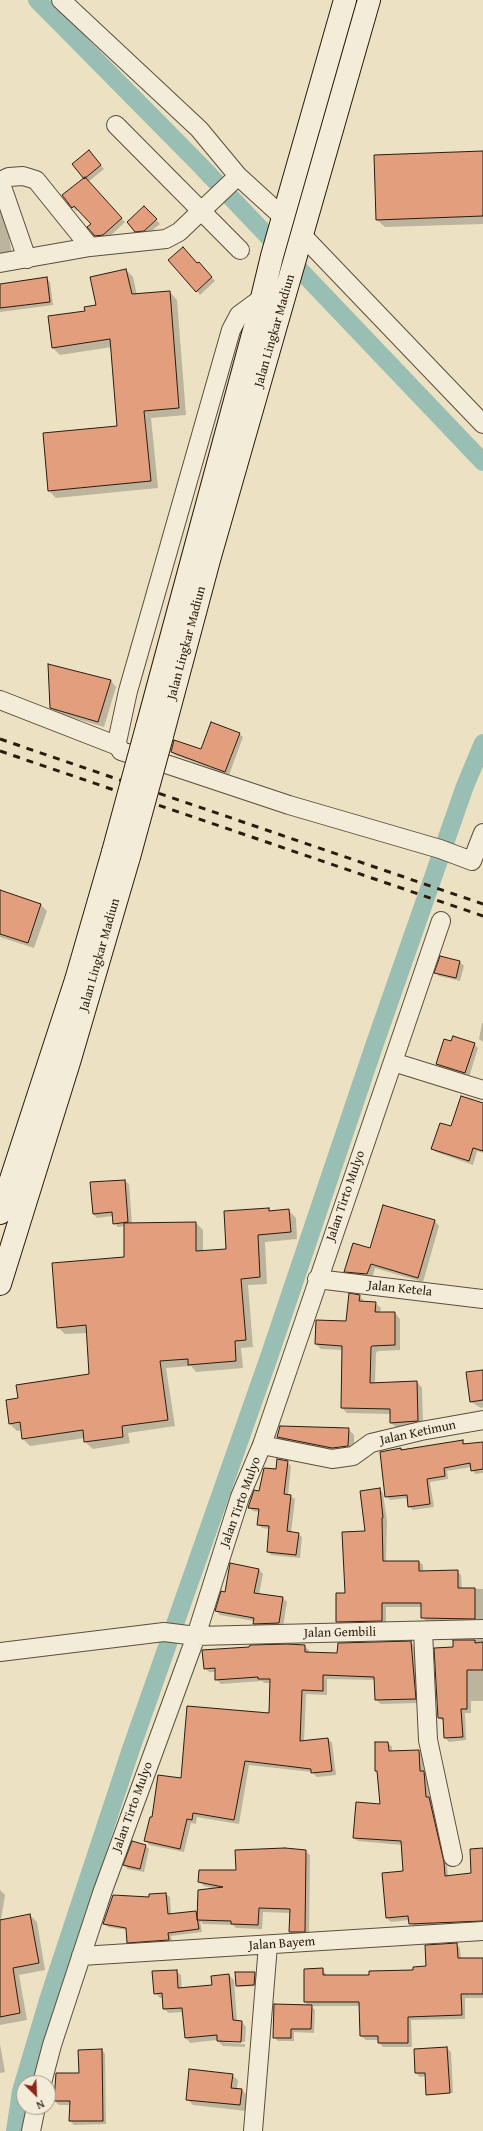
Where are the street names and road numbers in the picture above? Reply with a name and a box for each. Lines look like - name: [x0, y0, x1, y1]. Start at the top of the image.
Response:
- street label: Jalan Lingkar Madiun: [251, 273, 299, 389]
- street label: Jalan Lingkar Madiun: [164, 585, 210, 701]
- street label: Jalan Lingkar Madiun: [76, 897, 124, 1013]
- street label: Jalan Tirto Mulyo: [323, 1149, 369, 1243]
- street label: Jalan Ketela: [367, 1278, 433, 1300]
- street label: Jalan Ketimun: [379, 1417, 457, 1449]
- street label: Jalan Tirto Mulyo: [217, 1455, 265, 1549]
- street label: Jalan Gembili: [304, 1625, 376, 1641]
- street label: Jalan Tirto Mulyo: [109, 1760, 157, 1854]
- street label: Jalan Bayem: [248, 1934, 316, 1954]

